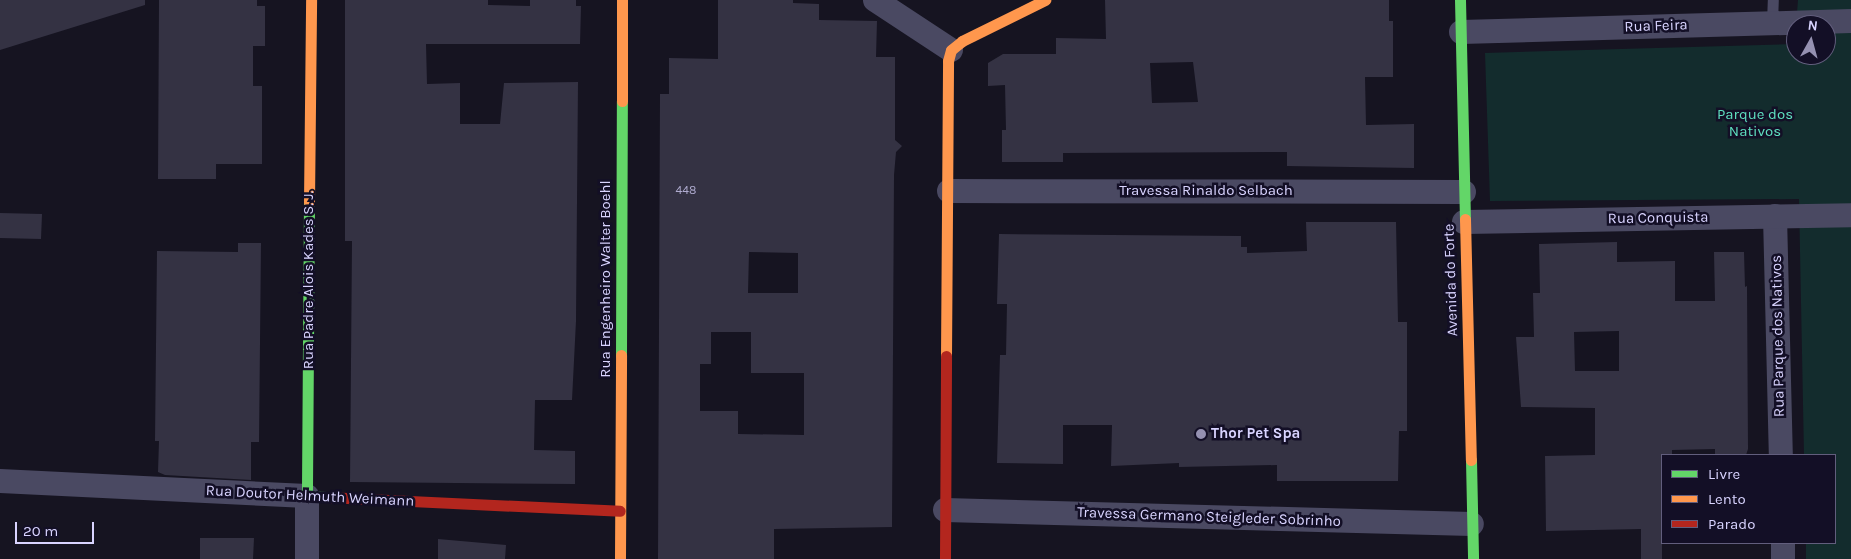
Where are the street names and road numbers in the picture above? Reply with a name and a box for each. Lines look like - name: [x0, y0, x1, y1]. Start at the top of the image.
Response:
- street label: Rua Feira: [1624, 16, 1688, 36]
- street label: Rua Engenheiro Walter Boehl: [597, 180, 615, 378]
- street label: Travessa Rinaldo Selbach: [1119, 182, 1293, 200]
- street label: Rua Padre Alois Kades S. J.: [300, 191, 318, 369]
- street label: Rua Conquista: [1608, 208, 1708, 228]
- street label: Avenida do Forte: [1440, 223, 1462, 337]
- street label: Rua Parque dos Nativos: [1768, 255, 1788, 417]
- street label: Rua Doutor Helmuth Weimann: [205, 482, 415, 510]
- street label: Travessa Germano Steigleder Sobrinho: [1077, 503, 1341, 531]

